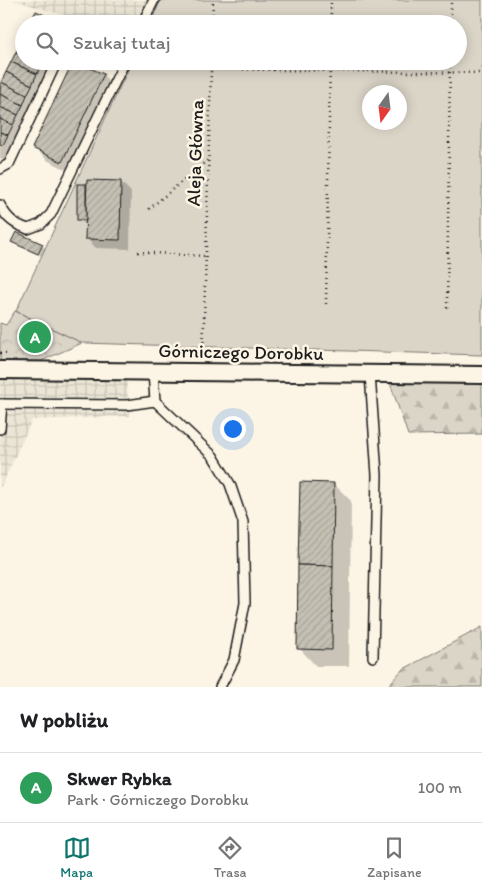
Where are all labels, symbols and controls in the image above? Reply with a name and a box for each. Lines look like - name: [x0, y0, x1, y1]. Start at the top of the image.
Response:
- search box: [15, 15, 467, 70]
- icon: search: [33, 29, 61, 57]
- text: Szukaj tutaj: [73, 31, 170, 54]
- north arrow: [362, 85, 407, 130]
- street label: Aleja Główna: [182, 99, 208, 207]
- pin: A: [19, 318, 51, 356]
- street label: Górniczego Dorobku: [158, 339, 324, 365]
- your location: [220, 416, 246, 442]
- text: W pobliżu: [20, 707, 108, 732]
- text: Skwer Rybka: [67, 767, 172, 790]
- text: A: [31, 778, 41, 797]
- text: 100 m: [418, 778, 462, 797]
- text: Park · Górniczego Dorobku: [67, 790, 249, 809]
- tab: Mapa: [60, 834, 93, 881]
- tab: Trasa: [214, 834, 247, 881]
- tab: Zapisane: [367, 834, 422, 881]

